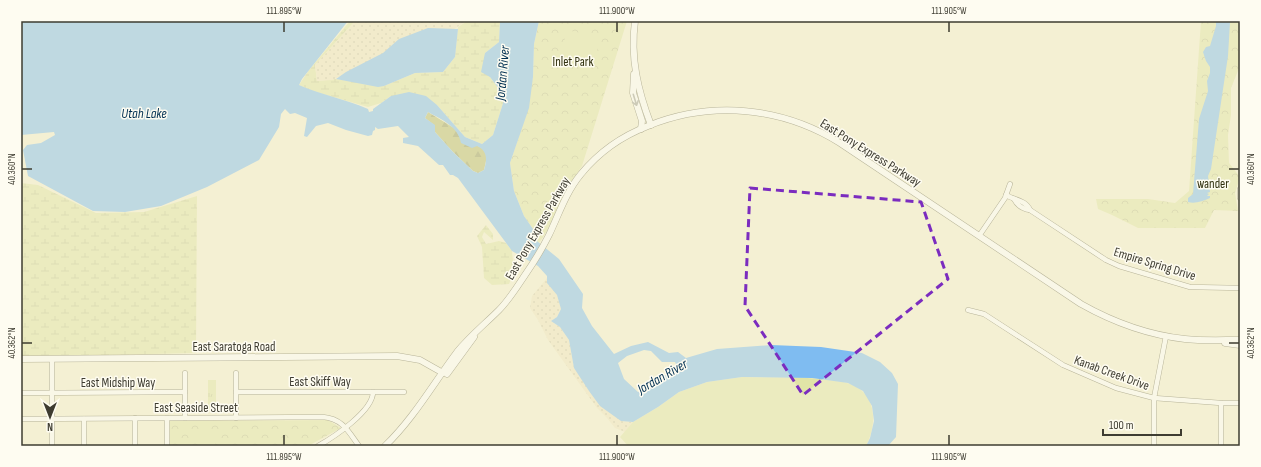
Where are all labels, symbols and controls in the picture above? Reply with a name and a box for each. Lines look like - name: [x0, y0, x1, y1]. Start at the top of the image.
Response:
- text: 111.895°W: [267, 5, 302, 17]
- text: 111.900°W: [599, 5, 635, 17]
- text: 111.905°W: [932, 5, 967, 17]
- water label: Jordan River: [492, 44, 513, 102]
- park label: Inlet Park: [553, 54, 593, 70]
- one-way arrow: [632, 93, 639, 106]
- water label: Utah Lake: [121, 105, 167, 122]
- street label: East Pony Express Parkway: [817, 115, 924, 190]
- text: 40.360°N: [6, 153, 18, 185]
- text: 40.360°N: [1245, 153, 1257, 185]
- street label: East Pony Express Parkway: [502, 174, 574, 283]
- park label: wander: [1197, 176, 1229, 192]
- street label: Empire Spring Drive: [1112, 244, 1198, 284]
- text: 40.362°N: [6, 327, 18, 359]
- text: 40.362°N: [1245, 327, 1257, 359]
- street label: East Saratoga Road: [193, 339, 275, 355]
- street label: Kanab Creek Drive: [1072, 352, 1151, 394]
- water label: Jordan River: [633, 355, 691, 398]
- street label: East Skiff Way: [289, 374, 351, 390]
- street label: East Midship Way: [81, 375, 155, 391]
- north arrow: [30, 397, 70, 437]
- street label: East Seaside Street: [154, 400, 238, 416]
- scale bar: [1103, 411, 1181, 437]
- text: 100 m: [1109, 418, 1134, 433]
- text: N: [47, 420, 53, 433]
- text: 111.895°W: [267, 451, 302, 463]
- text: 111.900°W: [599, 451, 635, 463]
- text: 111.905°W: [932, 451, 967, 463]

